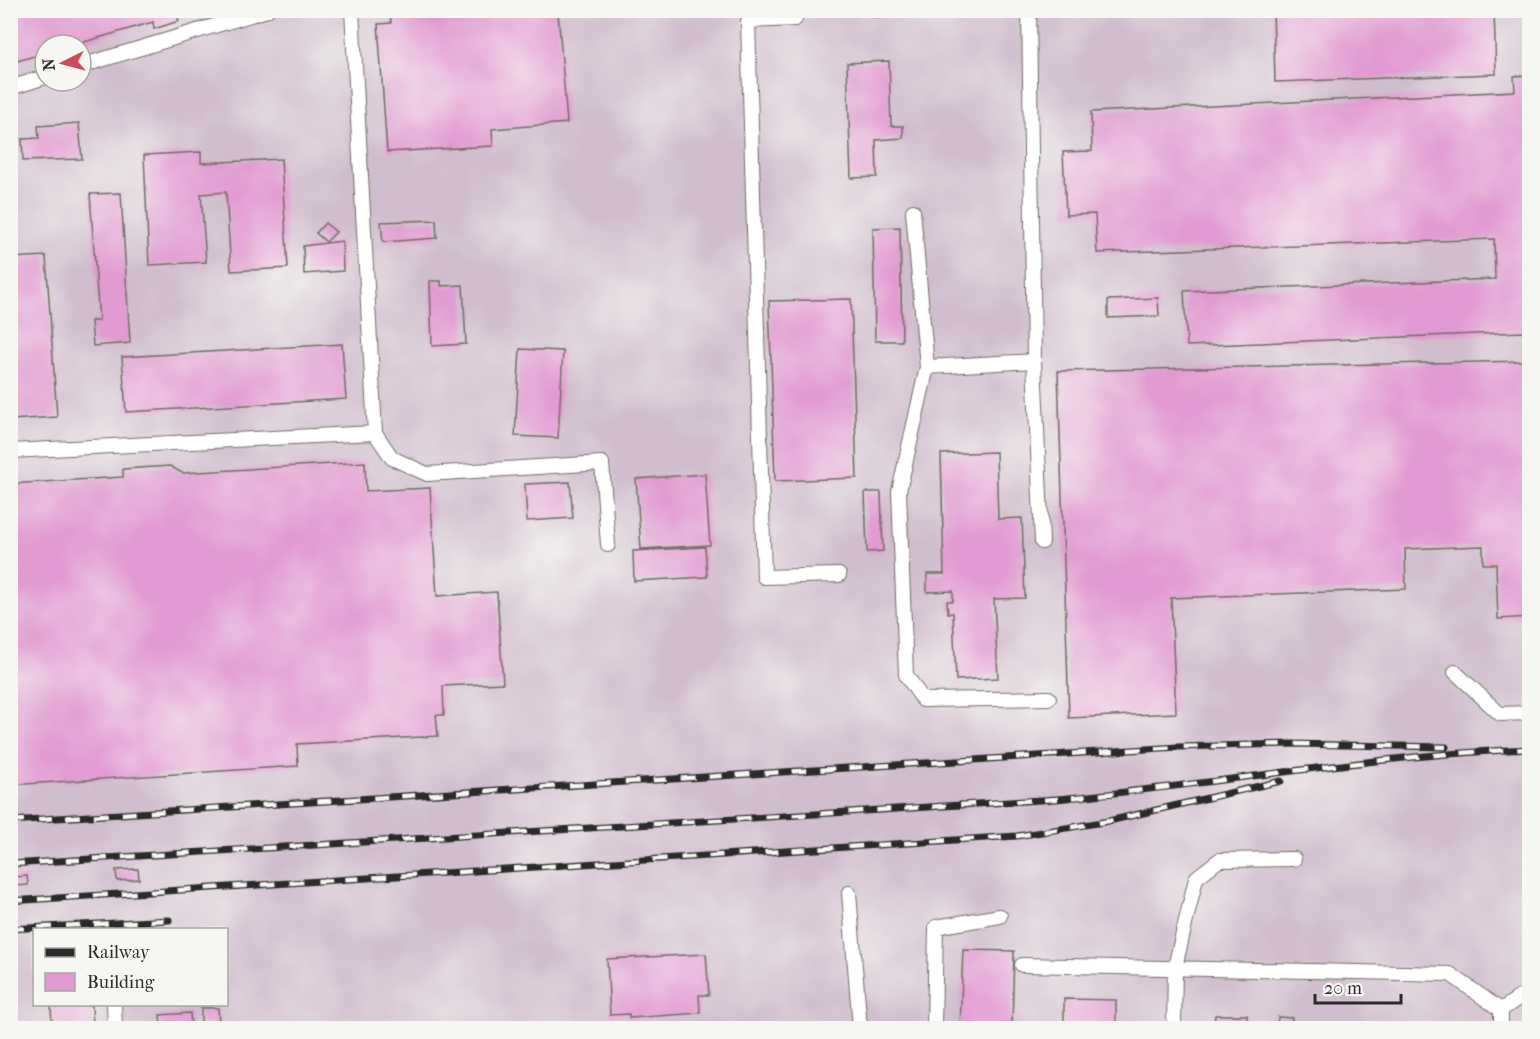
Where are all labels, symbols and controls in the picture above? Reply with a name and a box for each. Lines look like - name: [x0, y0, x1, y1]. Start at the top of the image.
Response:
- north arrow: [33, 33, 93, 93]
- text: N: [38, 57, 59, 72]
- legend: [33, 928, 228, 1006]
- text: Railway: [87, 942, 151, 963]
- scale bar: [1315, 967, 1400, 1005]
- text: Building: [87, 972, 155, 993]
- text: 20 m: [1324, 978, 1362, 999]

